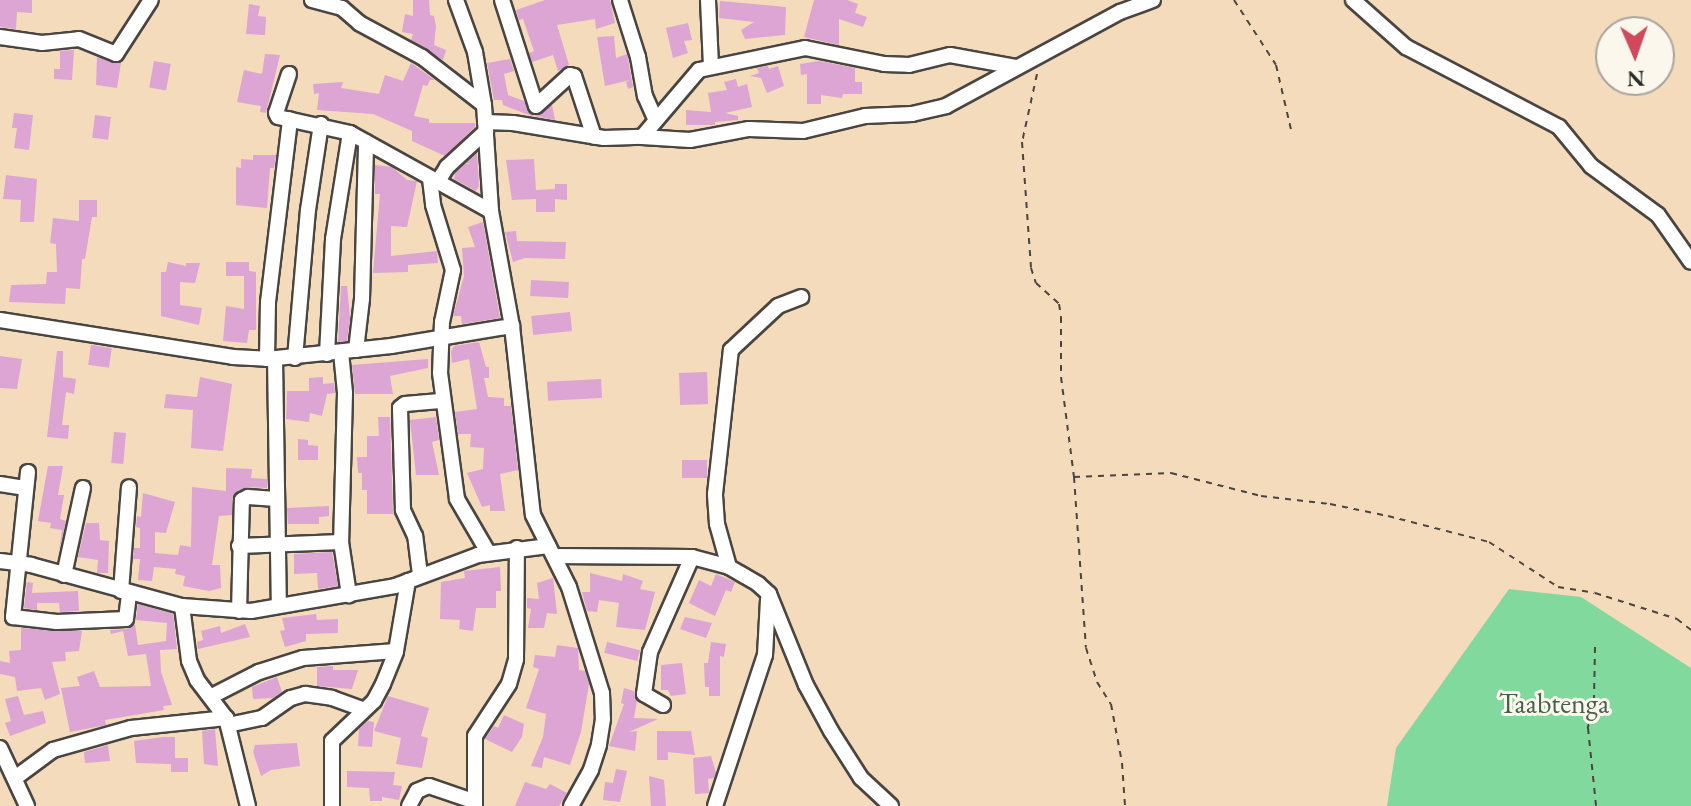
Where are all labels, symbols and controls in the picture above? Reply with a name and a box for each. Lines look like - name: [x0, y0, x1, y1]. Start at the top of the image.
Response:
- north arrow: [1595, 16, 1675, 96]
- text: N: [1626, 64, 1645, 93]
- park label: Taabtenga: [1499, 686, 1609, 720]

